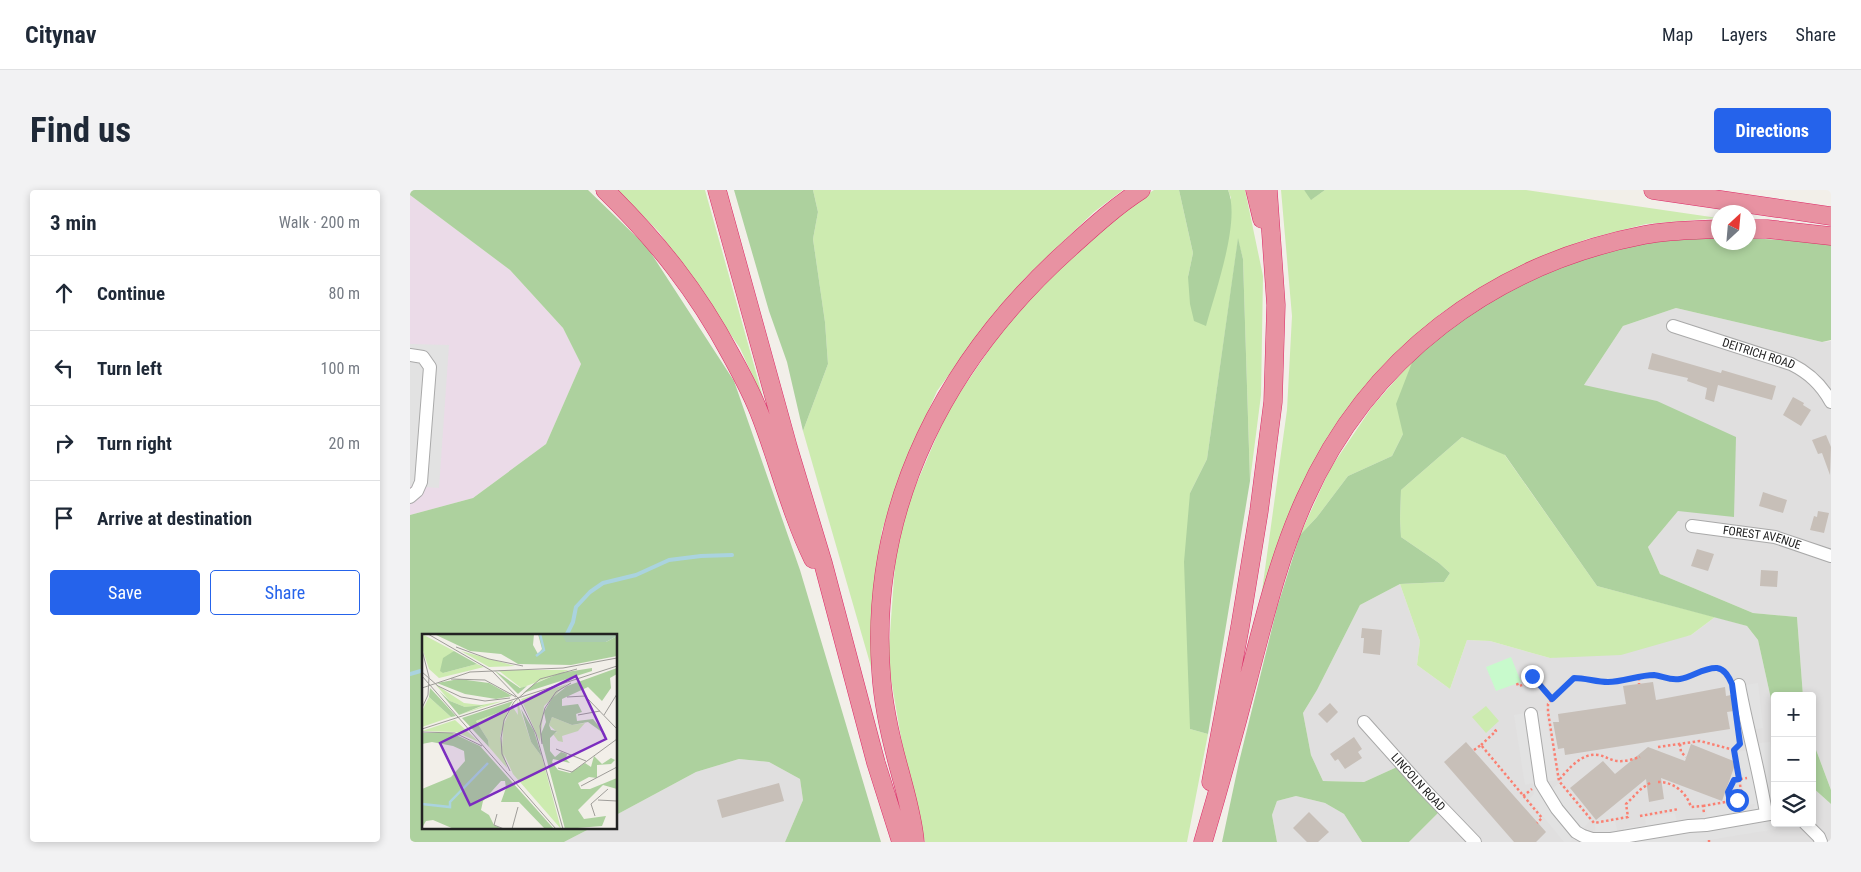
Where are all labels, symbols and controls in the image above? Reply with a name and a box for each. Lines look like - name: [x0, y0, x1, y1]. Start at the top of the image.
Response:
- text: Citynav: [25, 21, 96, 49]
- text: Map: [1662, 24, 1693, 45]
- text: Layers: [1721, 24, 1768, 45]
- text: Share: [1796, 24, 1836, 45]
- button: Directions: [1714, 108, 1831, 153]
- text: Find us: [30, 110, 131, 151]
- north arrow: [1711, 205, 1756, 250]
- text: 3 min: [50, 211, 97, 235]
- text: Walk · 200 m: [279, 213, 360, 232]
- icon: ahead: [50, 279, 78, 307]
- text: Continue: [97, 282, 165, 305]
- text: 80 m: [328, 284, 360, 303]
- street label: DEITRICH ROAD: [1721, 335, 1798, 372]
- icon: left: [50, 354, 78, 382]
- text: Turn left: [97, 357, 162, 380]
- text: 100 m: [321, 359, 360, 378]
- icon: right: [50, 429, 78, 457]
- text: Turn right: [97, 432, 172, 455]
- text: 20 m: [328, 434, 360, 453]
- icon: arrive: [50, 504, 78, 532]
- text: Arrive at destination: [97, 507, 252, 530]
- street label: FOREST AVENUE: [1722, 523, 1803, 552]
- button: Save: [50, 570, 200, 615]
- button: Share: [210, 570, 360, 615]
- inset map: [422, 634, 618, 830]
- route end: [1521, 665, 1544, 688]
- map controls: [1771, 692, 1816, 827]
- button: +: [1771, 692, 1816, 737]
- button: −: [1771, 737, 1816, 782]
- street label: LINCOLN ROAD: [1388, 750, 1448, 814]
- button: layers: [1771, 782, 1816, 827]
- route start: [1726, 789, 1749, 812]

